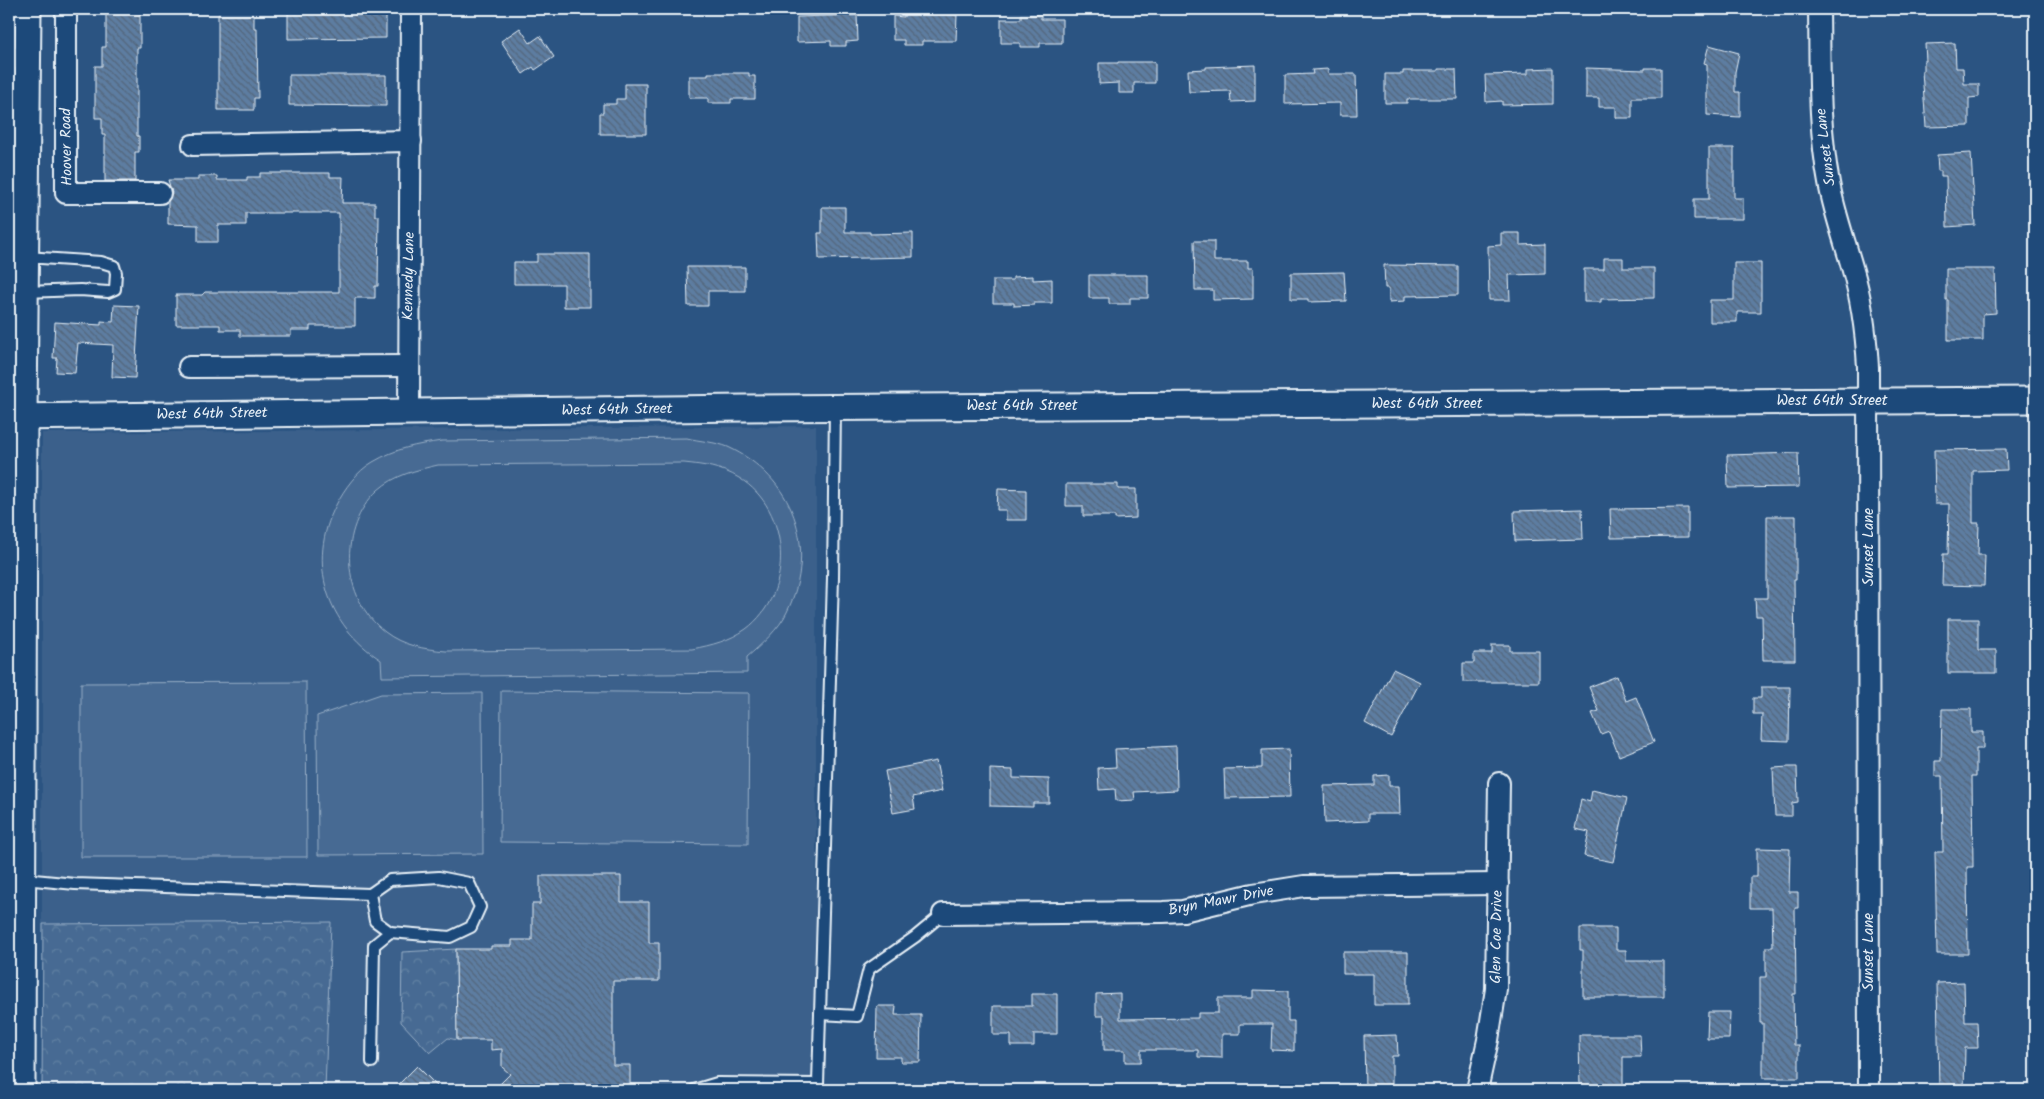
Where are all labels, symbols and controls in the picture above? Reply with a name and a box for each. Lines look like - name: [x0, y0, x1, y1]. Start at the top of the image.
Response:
- street label: Hoover Road: [54, 107, 80, 186]
- street label: Sunset Lane: [1809, 107, 1843, 187]
- street label: Kennedy Lane: [396, 231, 422, 321]
- street label: West 64th Street: [1776, 389, 1888, 413]
- street label: West 64th Street: [1371, 392, 1483, 416]
- street label: West 64th Street: [966, 394, 1078, 418]
- street label: West 64th Street: [561, 397, 673, 423]
- street label: West 64th Street: [156, 401, 268, 427]
- street label: Sunset Lane: [1857, 508, 1881, 586]
- street label: Bryn Mawr Drive: [1166, 879, 1276, 923]
- street label: Glen Coe Drive: [1484, 890, 1510, 984]
- street label: Sunset Lane: [1857, 913, 1881, 991]

